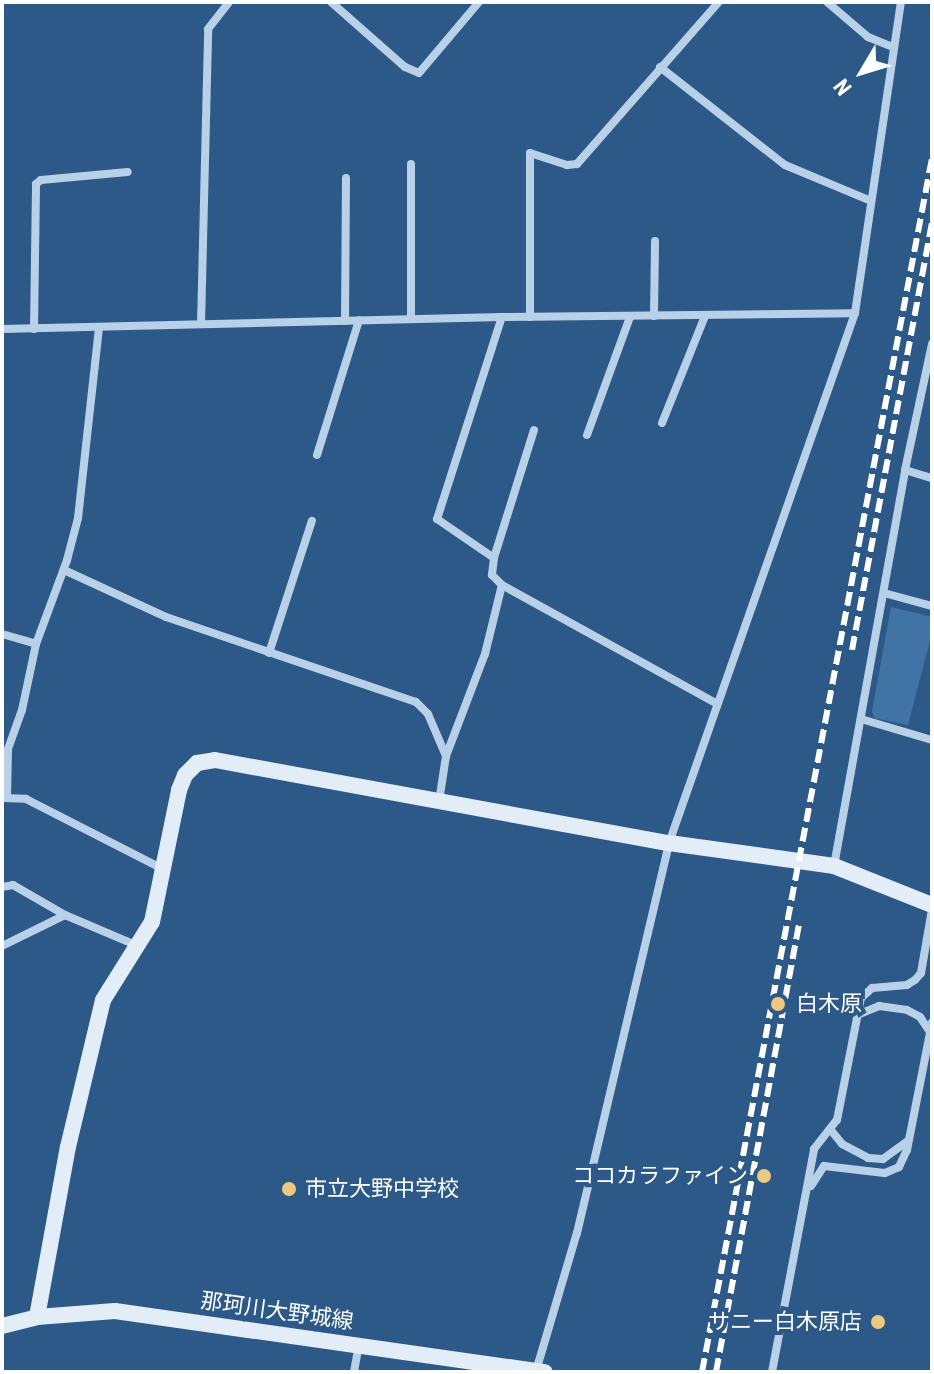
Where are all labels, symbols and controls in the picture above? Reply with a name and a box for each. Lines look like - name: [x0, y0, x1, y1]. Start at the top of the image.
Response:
- north arrow: [822, 32, 902, 112]
- text: N: [829, 74, 857, 100]
- place label: 白木原: [796, 991, 862, 1017]
- marker: 白木原: [767, 993, 789, 1015]
- place label: ココカラファイン: [572, 1163, 748, 1189]
- marker: ココカラファイン: [755, 1167, 773, 1185]
- place label: 市立大野中学校: [305, 1176, 459, 1202]
- marker: 市立大野中学校: [280, 1180, 298, 1198]
- street label: 那珂川大野城線: [199, 1287, 355, 1335]
- place label: サニー白木原店: [708, 1309, 862, 1335]
- marker: サニー白木原店: [869, 1313, 887, 1331]

